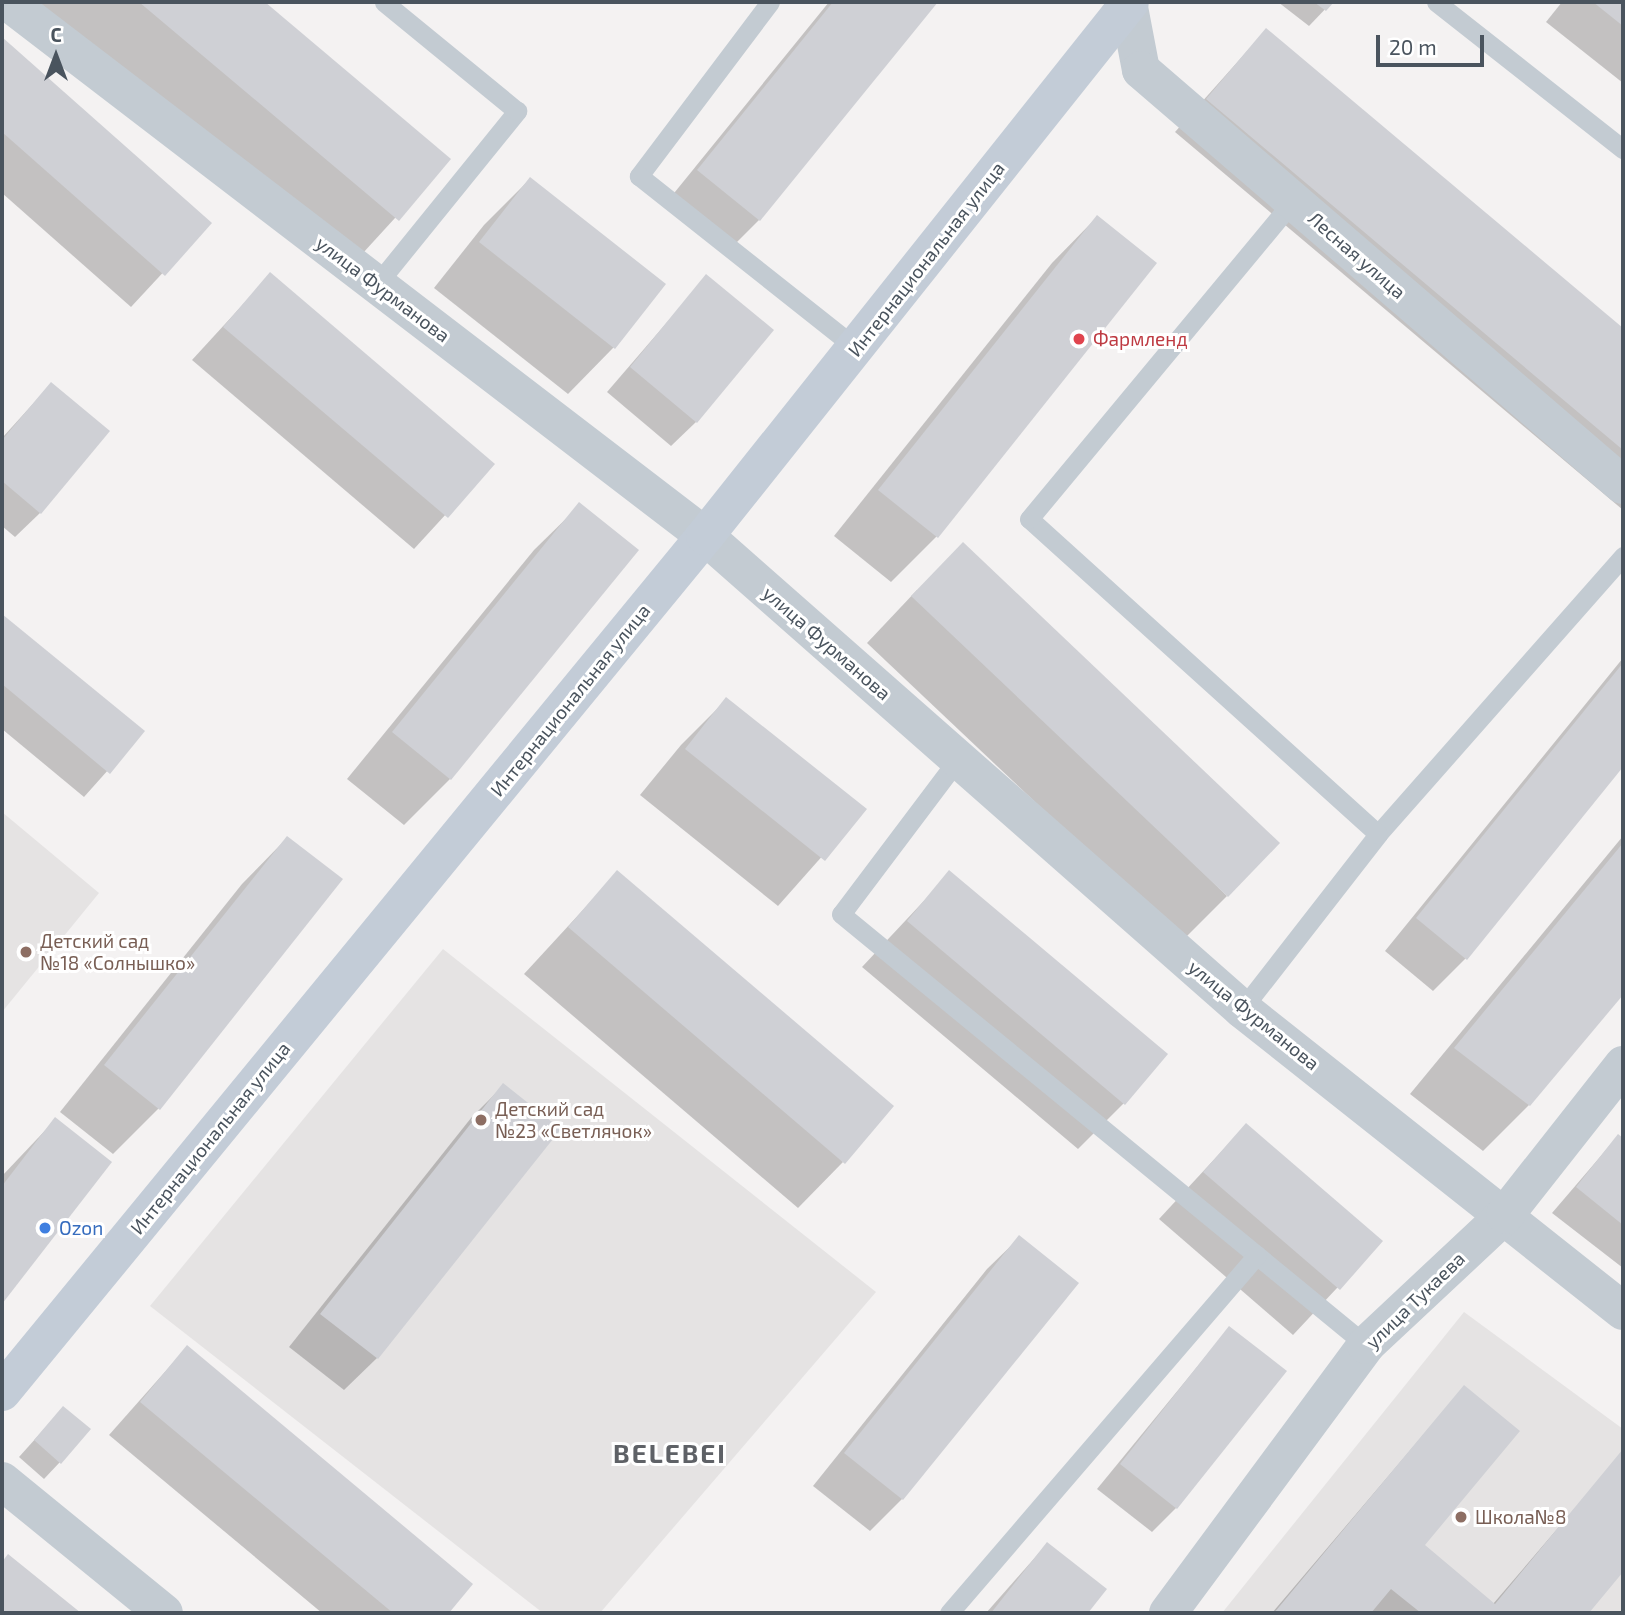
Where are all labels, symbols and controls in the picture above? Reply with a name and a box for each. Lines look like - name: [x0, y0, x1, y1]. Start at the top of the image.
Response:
- north arrow: [21, 21, 91, 91]
- scale bar: [1380, 21, 1488, 65]
- text: С: [50, 23, 62, 46]
- text: 20 m: [1389, 34, 1437, 59]
- street label: Интернациональная улица: [843, 157, 1009, 361]
- street label: Лесная улица: [1304, 207, 1410, 303]
- street label: улица Фурманова: [312, 231, 454, 347]
- place label: Фармленд: [1093, 328, 1188, 350]
- marker: Фармленд: [1071, 331, 1087, 347]
- street label: улица Фурманова: [758, 581, 896, 705]
- street label: Интернациональная улица: [485, 599, 655, 801]
- place label: Детский сад №18 «Солнышко»: [40, 930, 195, 974]
- marker: Детский сад №18 «Солнышко»: [18, 944, 34, 960]
- street label: улица Фурманова: [1184, 955, 1324, 1075]
- street label: Интернациональная улица: [125, 1037, 295, 1239]
- place label: Детский сад №23 «Светлячок»: [495, 1098, 652, 1142]
- marker: Детский сад №23 «Светлячок»: [473, 1112, 489, 1128]
- place label: Ozon: [59, 1217, 103, 1239]
- marker: Ozon: [37, 1220, 53, 1236]
- street label: улица Тукаева: [1361, 1247, 1469, 1353]
- district label: BELEBEI: [614, 1437, 726, 1469]
- place label: Школа№8: [1475, 1506, 1566, 1528]
- marker: Школа№8: [1453, 1509, 1469, 1525]

